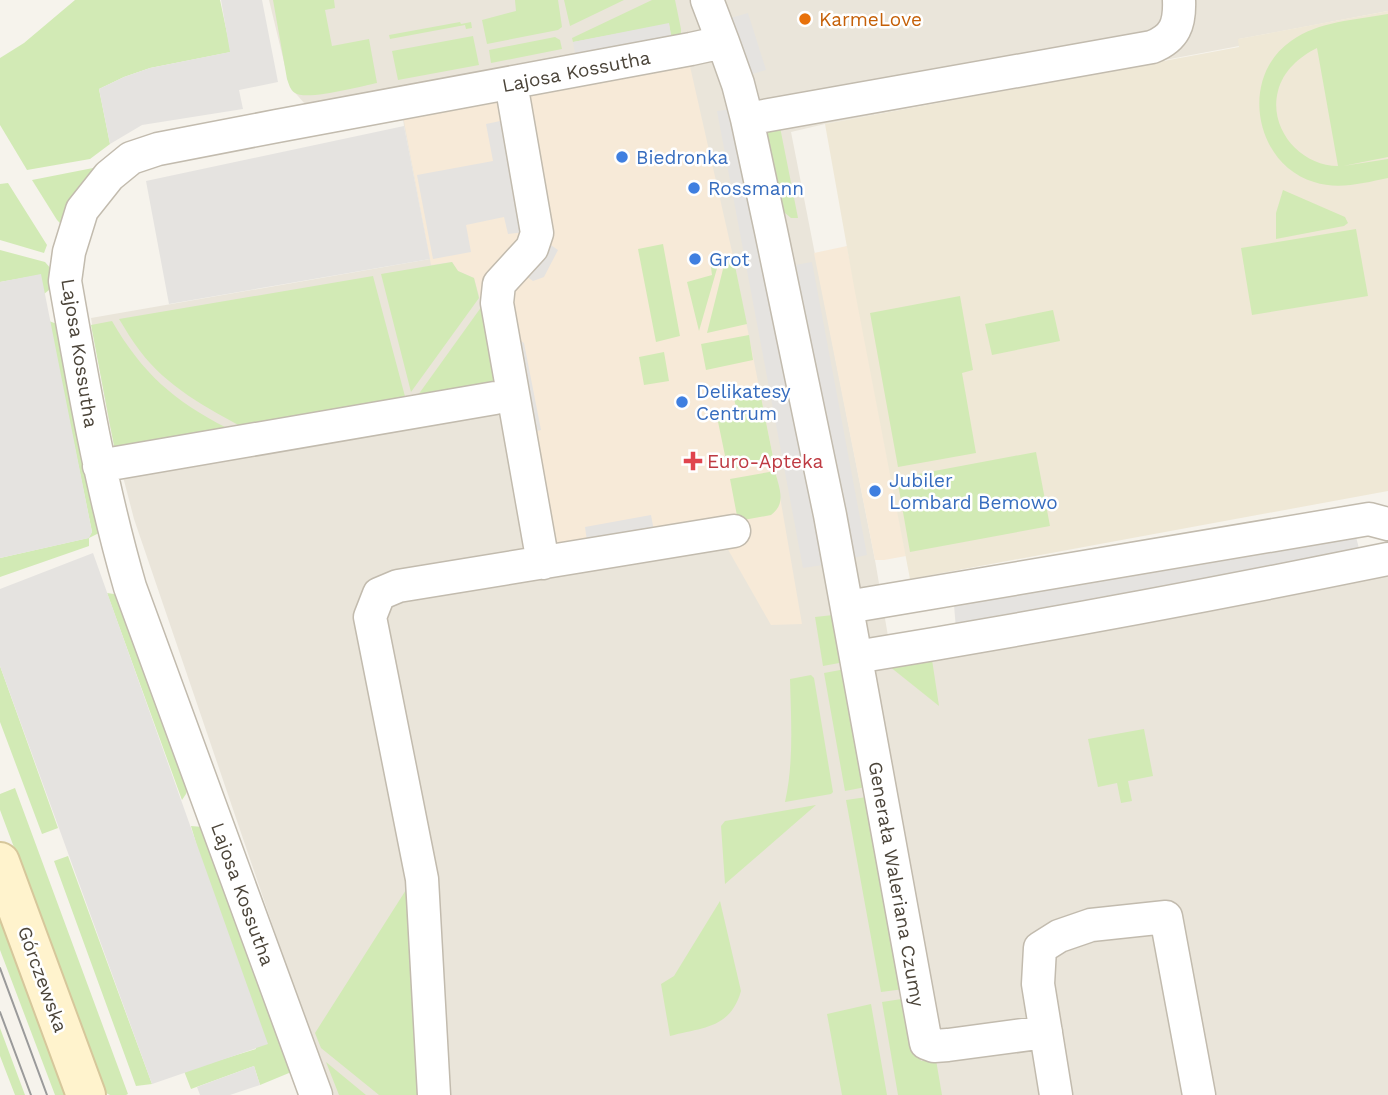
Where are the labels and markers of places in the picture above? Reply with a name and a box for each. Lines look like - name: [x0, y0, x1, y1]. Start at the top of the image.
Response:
- place label: KarmeLove: [819, 8, 922, 31]
- marker: KarmeLove: [797, 11, 813, 27]
- place label: Biedronka: [636, 146, 729, 169]
- marker: Biedronka: [614, 149, 630, 165]
- place label: Rossmann: [708, 177, 804, 200]
- marker: Rossmann: [686, 180, 702, 196]
- place label: Grot: [709, 248, 749, 271]
- marker: Grot: [687, 251, 703, 267]
- place label: Delikatesy Centrum: [696, 380, 791, 425]
- marker: Delikatesy Centrum: [674, 394, 690, 410]
- place label: Euro-Apteka: [707, 450, 823, 473]
- marker: Euro-Apteka: [685, 453, 701, 469]
- place label: Jubiler Lombard Bemowo: [889, 469, 1058, 514]
- marker: Jubiler Lombard Bemowo: [867, 483, 883, 499]

